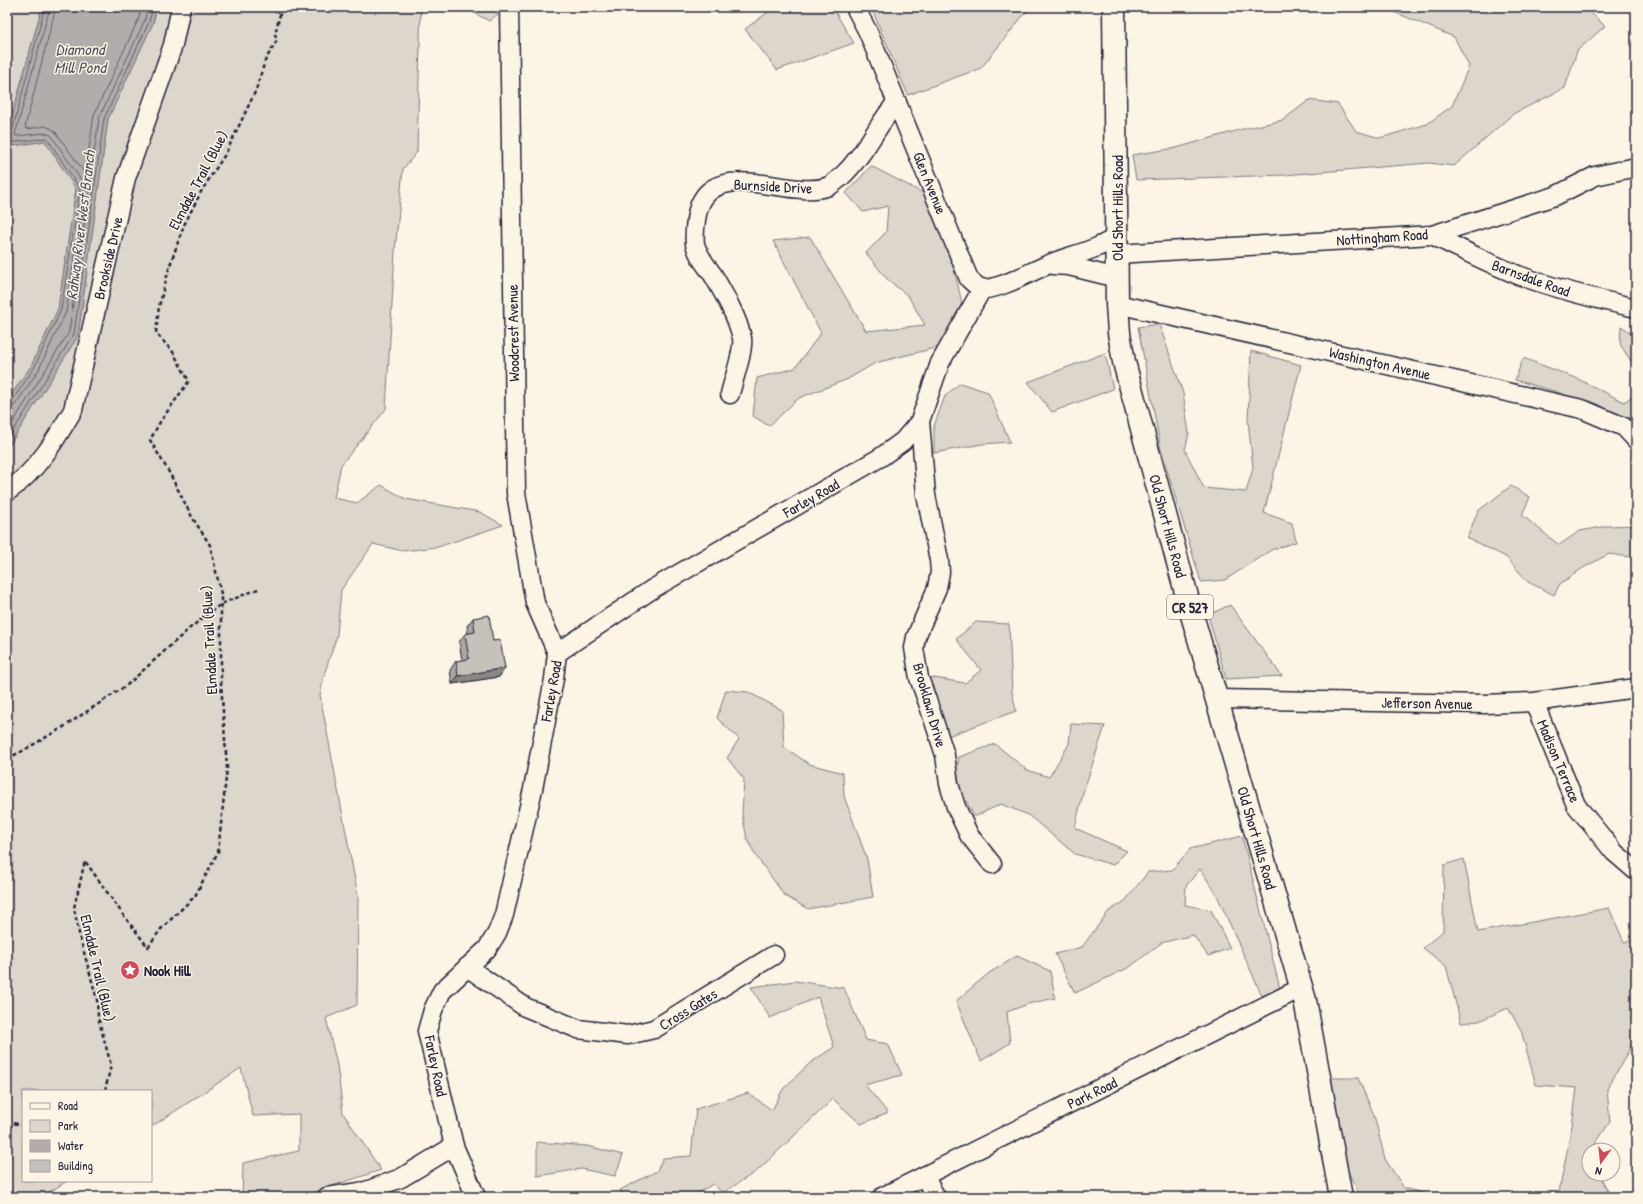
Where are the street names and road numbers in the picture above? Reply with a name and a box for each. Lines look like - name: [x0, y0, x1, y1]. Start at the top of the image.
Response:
- street label: Elmdale Trail (Blue): [163, 127, 233, 233]
- street label: Glen Avenue: [908, 149, 952, 217]
- street label: Old Short Hills Road: [1107, 155, 1128, 261]
- street label: Burnside Drive: [733, 173, 813, 199]
- street label: Brookside Drive: [88, 215, 128, 301]
- street label: Nottingham Road: [1336, 223, 1429, 251]
- street label: Barnsdale Road: [1489, 254, 1573, 302]
- street label: Woodcrest Avenue: [502, 284, 524, 382]
- street label: Washington Avenue: [1327, 341, 1433, 385]
- street label: Old Short Hills Road: [1144, 472, 1192, 580]
- street label: Farley Road: [778, 473, 843, 523]
- street label: Elmdale Trail (Blue): [196, 585, 222, 695]
- road number: CR 527: [1167, 595, 1213, 619]
- street label: Farley Road: [535, 659, 567, 724]
- street label: Brooklawn Drive: [908, 660, 952, 750]
- street label: Jefferson Avenue: [1381, 692, 1473, 714]
- street label: Madison Terrace: [1532, 716, 1586, 806]
- street label: Old Short Hills Road: [1232, 784, 1282, 892]
- street label: Elmdale Trail (Blue): [75, 912, 121, 1024]
- street label: Cross Gates: [655, 983, 721, 1035]
- street label: Farley Road: [419, 1033, 453, 1098]
- street label: Park Road: [1064, 1072, 1121, 1114]

